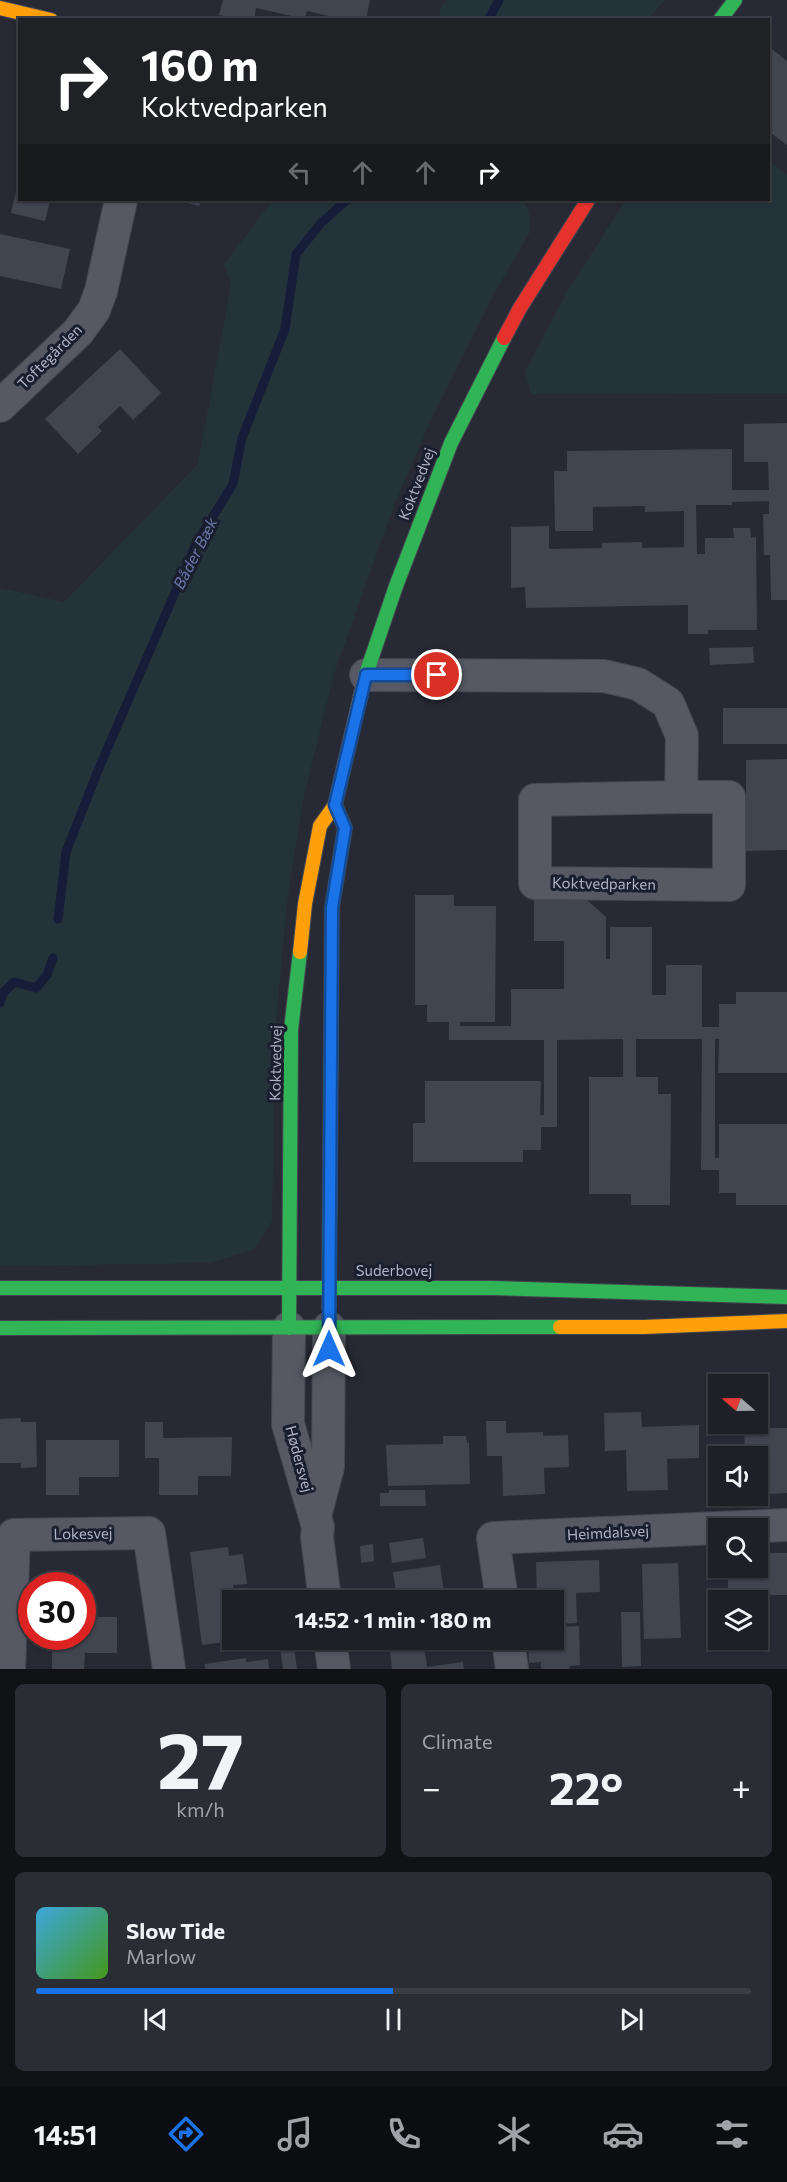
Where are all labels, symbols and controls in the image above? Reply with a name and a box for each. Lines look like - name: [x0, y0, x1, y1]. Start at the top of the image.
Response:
- text: 160 m: [141, 38, 259, 90]
- icon: right: [42, 42, 120, 120]
- text: Koktvedparken: [141, 90, 328, 123]
- icon: left: [283, 156, 316, 189]
- icon: ahead: [346, 156, 379, 189]
- icon: ahead: [409, 156, 442, 189]
- icon: right: [472, 156, 505, 189]
- street label: Toftegården: [13, 320, 85, 392]
- street label: Koktvedvej: [394, 445, 438, 522]
- water label: Båder Bæk: [168, 514, 221, 592]
- pin: [411, 649, 462, 700]
- icon: arrive: [420, 658, 453, 691]
- street label: Koktvedparken: [552, 873, 656, 893]
- street label: Koktvedvej: [265, 1025, 285, 1101]
- street label: Suderbovej: [356, 1261, 432, 1279]
- position arrow: [297, 1317, 361, 1381]
- north arrow: [708, 1374, 768, 1434]
- map controls: [708, 1374, 768, 1650]
- street label: Hødersvej: [282, 1423, 318, 1494]
- button: sound: [708, 1446, 768, 1506]
- button: search: [708, 1518, 768, 1578]
- street label: Heimdalsvej: [566, 1521, 649, 1543]
- street label: Lokesvej: [53, 1523, 113, 1543]
- speed limit sign: 30: [18, 1572, 96, 1650]
- button: layers: [708, 1590, 768, 1650]
- text: 14:52 · 1 min · 180 m: [295, 1606, 491, 1633]
- text: 27: [157, 1710, 244, 1805]
- text: Climate: [422, 1729, 492, 1753]
- text: 22°: [549, 1759, 623, 1814]
- text: −: [422, 1766, 441, 1807]
- text: +: [732, 1766, 751, 1807]
- text: km/h: [176, 1797, 225, 1821]
- text: Slow Tide: [126, 1917, 225, 1944]
- text: Marlow: [126, 1944, 196, 1968]
- icon: previous: [139, 2003, 172, 2036]
- icon: pause: [377, 2003, 410, 2036]
- icon: next: [615, 2003, 648, 2036]
- icon: directions: [165, 2113, 207, 2155]
- icon: music: [274, 2113, 316, 2155]
- icon: phone: [383, 2113, 425, 2155]
- icon: climate: [493, 2113, 535, 2155]
- icon: car: [602, 2113, 644, 2155]
- icon: filters: [711, 2113, 753, 2155]
- text: 14:51: [34, 2118, 98, 2151]

